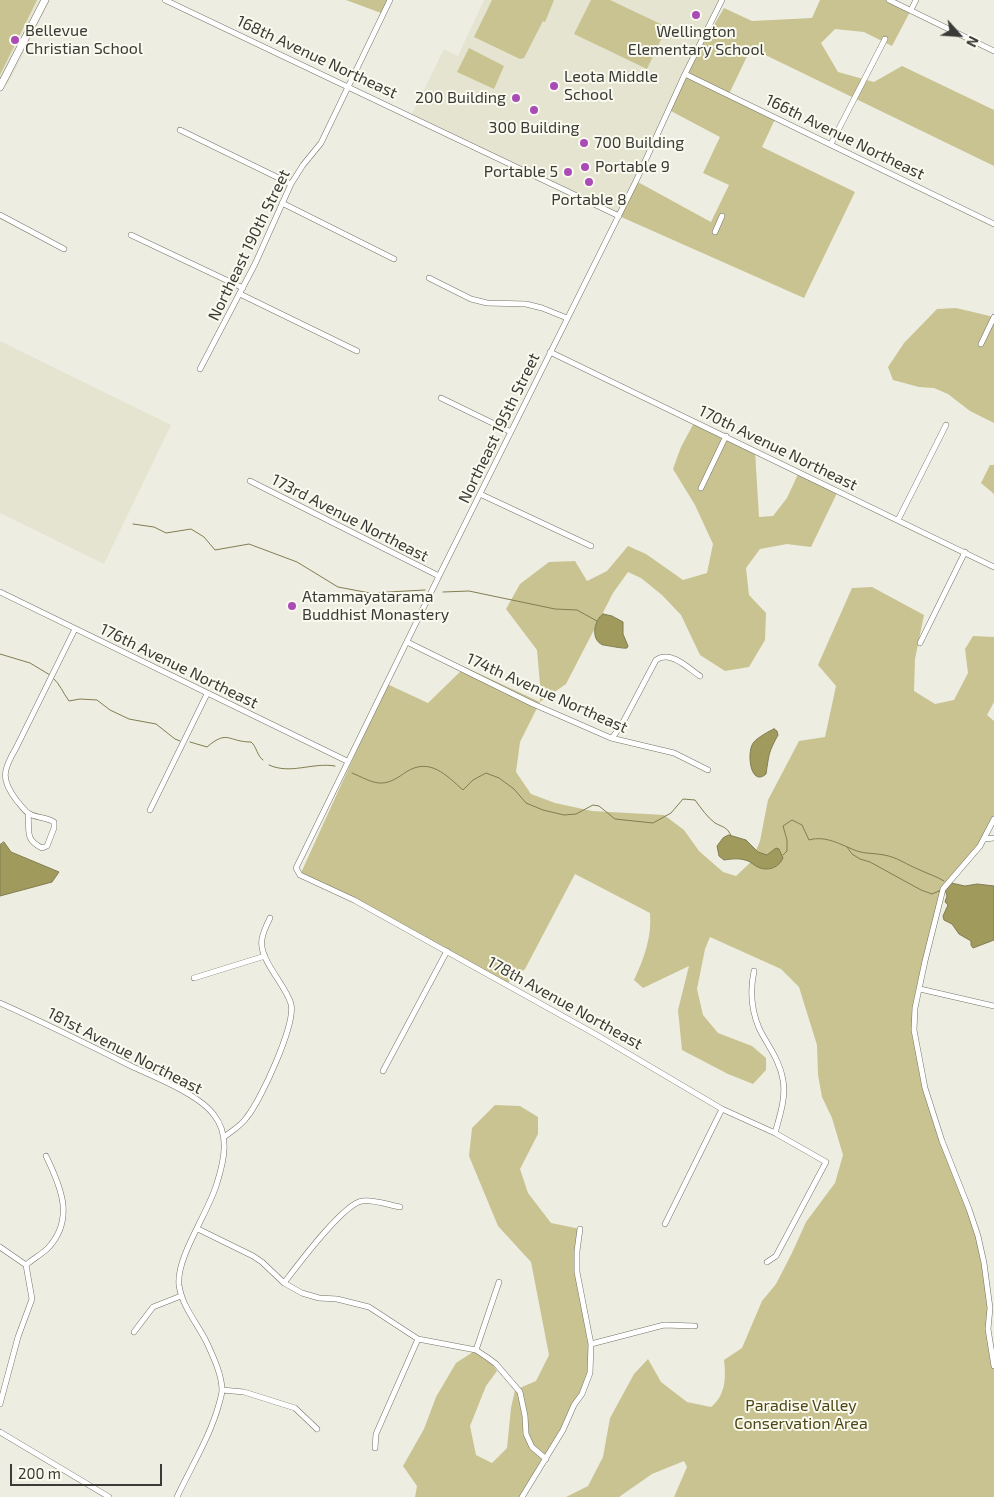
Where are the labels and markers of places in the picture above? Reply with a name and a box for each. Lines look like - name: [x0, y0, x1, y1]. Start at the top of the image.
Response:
- marker: Wellington Elementary School: [690, 9, 702, 21]
- place label: Bellevue Christian School: [25, 21, 143, 59]
- place label: Wellington Elementary School: [628, 22, 764, 60]
- marker: Bellevue Christian School: [9, 34, 21, 46]
- place label: Leota Middle School: [564, 67, 658, 105]
- marker: Leota Middle School: [548, 80, 560, 92]
- place label: 200 Building: [415, 88, 506, 108]
- marker: 200 Building: [510, 92, 522, 104]
- marker: 300 Building: [528, 104, 540, 116]
- place label: 300 Building: [489, 118, 579, 138]
- place label: 700 Building: [594, 133, 684, 153]
- marker: 700 Building: [578, 137, 590, 149]
- place label: Portable 9: [595, 157, 670, 177]
- marker: Portable 9: [579, 161, 591, 173]
- place label: Portable 5: [484, 162, 558, 182]
- marker: Portable 5: [562, 166, 574, 178]
- marker: Portable 8: [583, 176, 595, 188]
- place label: Portable 8: [551, 190, 627, 210]
- place label: Atammayatarama Buddhist Monastery: [302, 587, 449, 625]
- marker: Atammayatarama Buddhist Monastery: [286, 600, 298, 612]

